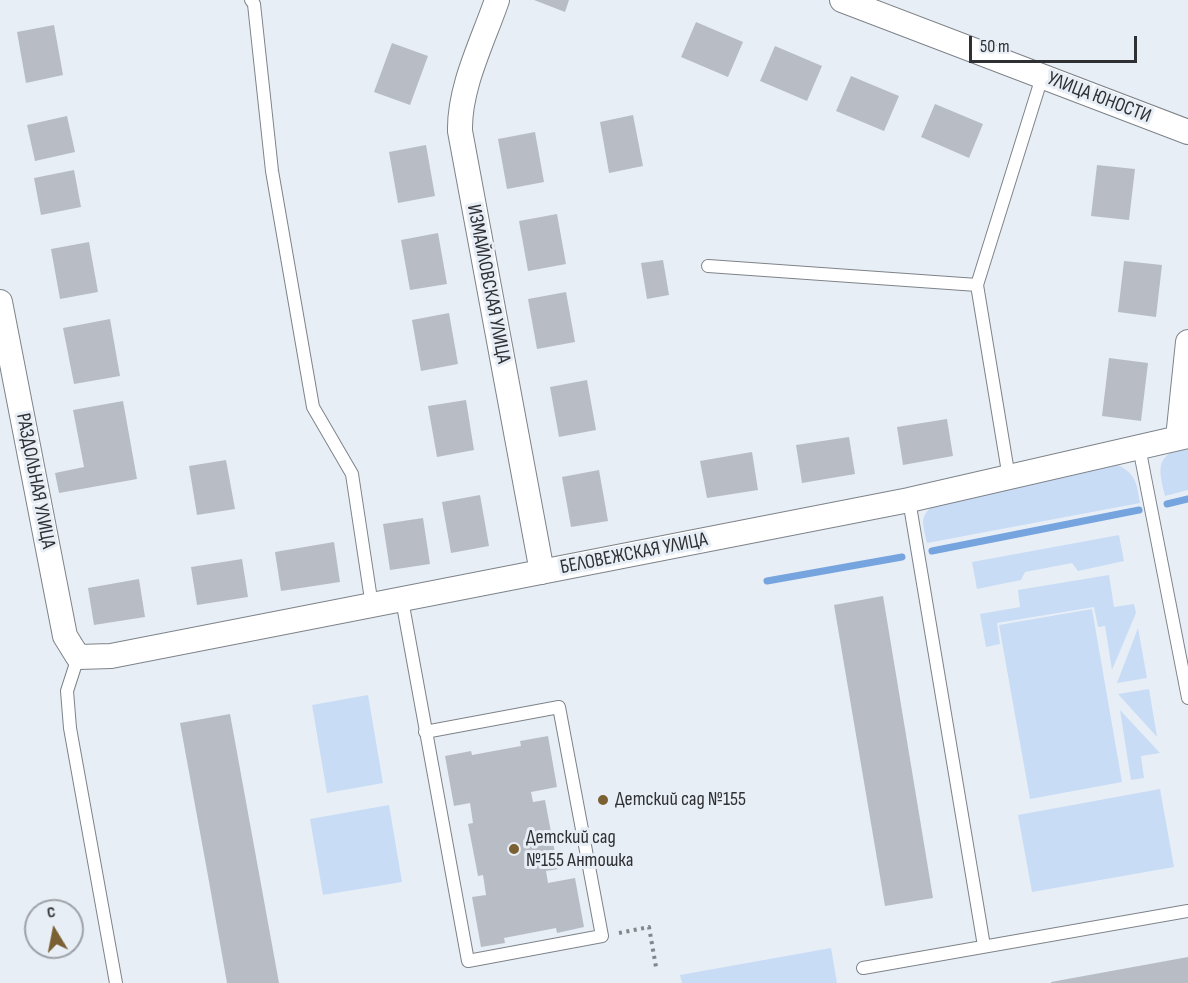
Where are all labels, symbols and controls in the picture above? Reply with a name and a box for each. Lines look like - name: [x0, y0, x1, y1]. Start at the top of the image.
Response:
- scale bar: [972, 24, 1140, 62]
- text: 50 m: [980, 36, 1010, 57]
- street label: УЛИЦА ЮНОСТИ: [1044, 67, 1154, 129]
- street label: ИЗМАЙЛОВСКАЯ УЛИЦА: [461, 203, 515, 365]
- street label: РАЗДОЛЬНАЯ УЛИЦА: [10, 411, 60, 551]
- street label: БЕЛОВЕЖСКАЯ УЛИЦА: [558, 528, 710, 580]
- place label: Детский сад №155: [615, 788, 746, 812]
- marker: Детский сад №155: [596, 793, 610, 807]
- place label: Детский сад №155 Антошка: [526, 826, 633, 873]
- marker: Детский сад №155 Антошка: [507, 842, 521, 856]
- north arrow: [24, 899, 84, 959]
- text: С: [45, 903, 57, 923]

